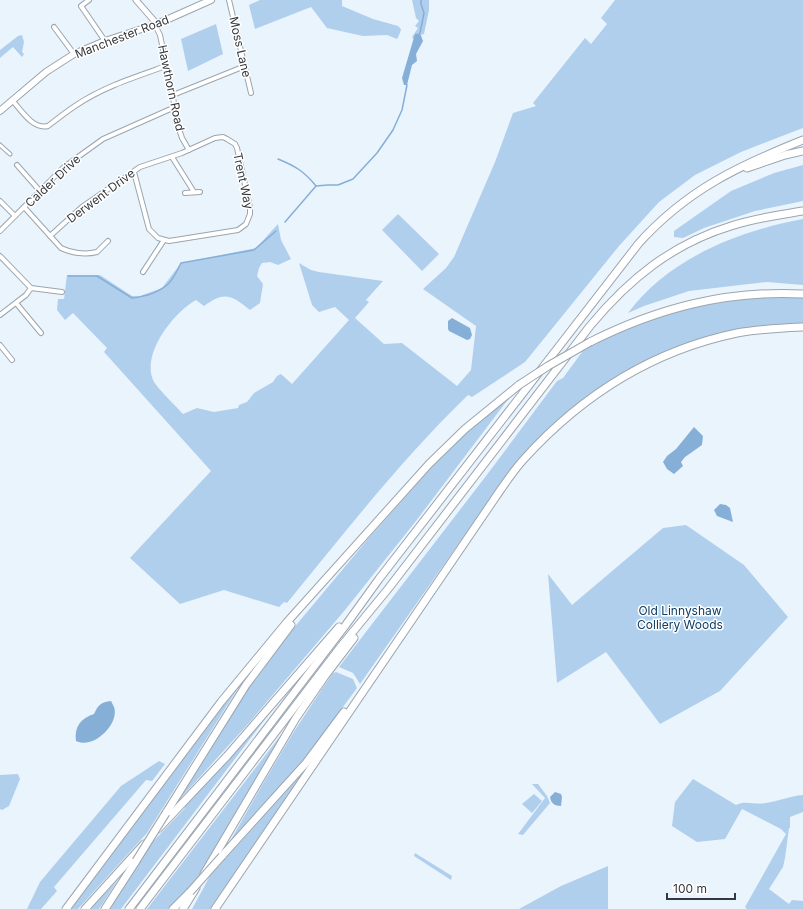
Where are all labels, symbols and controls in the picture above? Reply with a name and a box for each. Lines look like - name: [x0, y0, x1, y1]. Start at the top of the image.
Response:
- street label: Manchester Road: [73, 12, 171, 61]
- street label: Moss Lane: [226, 15, 255, 79]
- street label: Hawthorn Road: [155, 43, 188, 132]
- street label: Calder Drive: [22, 151, 84, 210]
- street label: Trent Way: [230, 151, 257, 211]
- street label: Derwent Drive: [64, 165, 138, 226]
- park label: Old Linnyshaw Colliery Woods: [637, 603, 723, 632]
- scale bar: [667, 875, 735, 901]
- text: 100 m: [673, 881, 707, 896]

